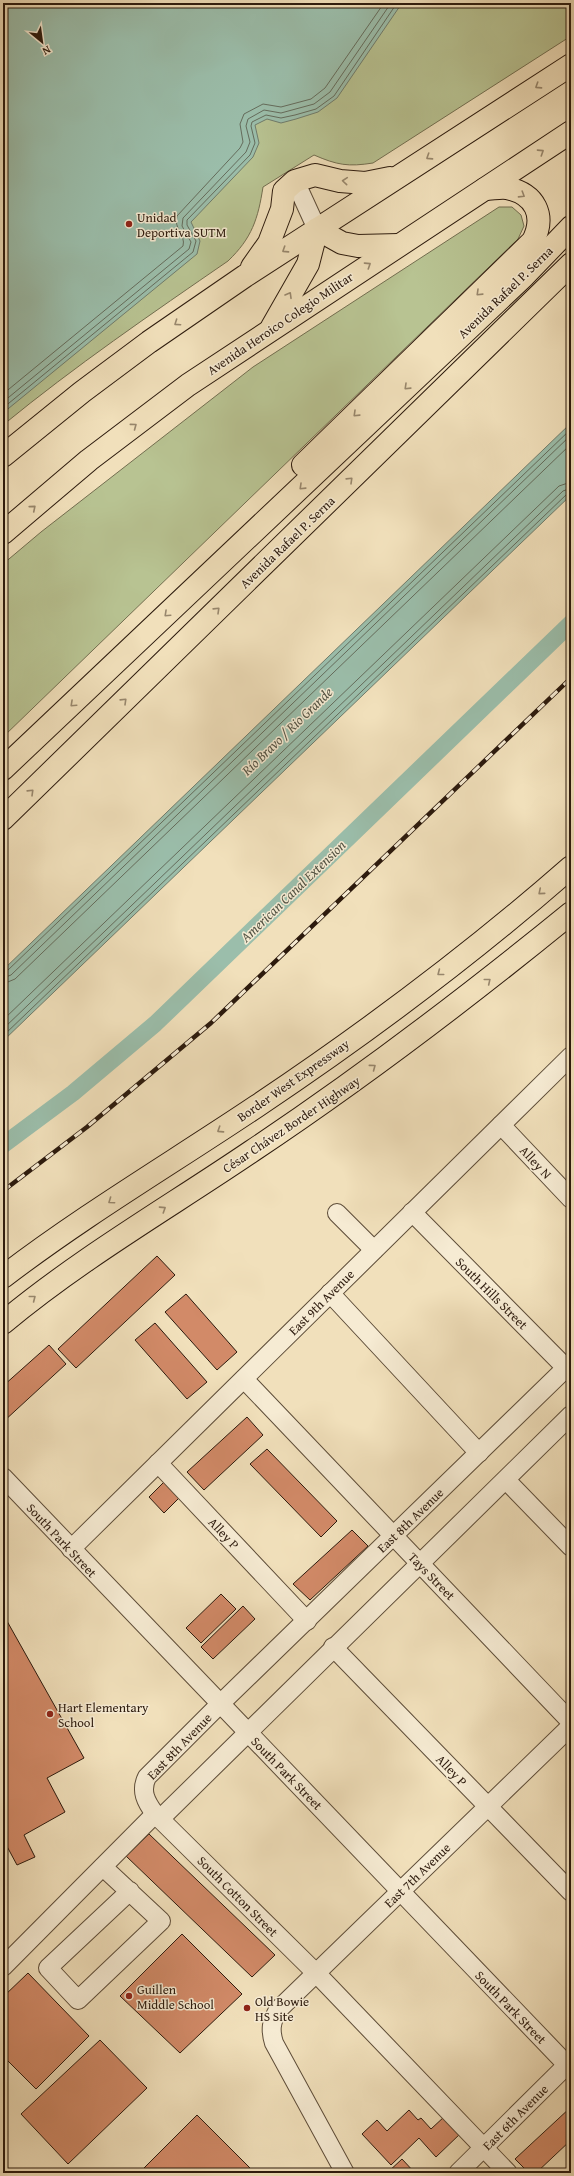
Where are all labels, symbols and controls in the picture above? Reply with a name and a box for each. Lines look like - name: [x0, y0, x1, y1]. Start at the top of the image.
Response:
- north arrow: [22, 22, 62, 62]
- text: N: [39, 42, 54, 60]
- one-way arrow: [535, 81, 542, 89]
- one-way arrow: [537, 149, 544, 157]
- one-way arrow: [426, 152, 433, 159]
- one-way arrow: [342, 177, 348, 186]
- one-way arrow: [518, 190, 525, 198]
- place label: Unidad Deportiva SUTM: [137, 208, 227, 242]
- marker: Unidad Deportiva SUTM: [124, 219, 134, 229]
- street label: Avenida Rafael P. Serna: [453, 241, 558, 343]
- one-way arrow: [282, 245, 289, 253]
- one-way arrow: [364, 262, 371, 270]
- street label: Avenida Heroico Colegio Militar: [203, 267, 358, 380]
- one-way arrow: [476, 289, 484, 296]
- one-way arrow: [285, 292, 292, 299]
- one-way arrow: [174, 318, 181, 326]
- one-way arrow: [404, 383, 412, 390]
- one-way arrow: [353, 409, 361, 416]
- one-way arrow: [130, 423, 137, 431]
- one-way arrow: [345, 477, 353, 485]
- one-way arrow: [299, 482, 307, 489]
- street label: Avenida Rafael P. Serna: [235, 491, 340, 593]
- one-way arrow: [28, 505, 35, 512]
- one-way arrow: [212, 607, 220, 615]
- one-way arrow: [164, 610, 172, 617]
- water label: Río Bravo / Rio Grande: [236, 682, 337, 780]
- one-way arrow: [119, 698, 127, 706]
- one-way arrow: [70, 699, 77, 706]
- one-way arrow: [26, 789, 34, 796]
- water label: American Canal Extension: [235, 835, 350, 947]
- one-way arrow: [538, 887, 546, 894]
- one-way arrow: [437, 969, 444, 976]
- one-way arrow: [484, 978, 491, 985]
- street label: Border West Expressway: [233, 1034, 354, 1126]
- one-way arrow: [369, 1064, 376, 1072]
- street label: César Chávez Border Highway: [219, 1071, 364, 1178]
- one-way arrow: [217, 1125, 224, 1133]
- street label: Alley N: [515, 1142, 556, 1183]
- one-way arrow: [108, 1196, 115, 1204]
- one-way arrow: [159, 1207, 166, 1214]
- street label: South Hills Street: [451, 1253, 532, 1334]
- street label: East 9th Avenue: [284, 1265, 359, 1340]
- one-way arrow: [29, 1296, 36, 1303]
- street label: East 8th Avenue: [373, 1484, 448, 1557]
- street label: South Park Street: [22, 1499, 101, 1582]
- street label: Alley P: [204, 1513, 243, 1554]
- street label: Tays Street: [404, 1548, 460, 1605]
- place label: Hart Elementary School: [58, 1698, 149, 1732]
- marker: Hart Elementary School: [45, 1709, 55, 1719]
- street label: East 8th Avenue: [143, 1709, 216, 1784]
- street label: South Park Street: [247, 1732, 327, 1815]
- street label: Alley P: [432, 1750, 472, 1790]
- street label: East 7th Avenue: [380, 1839, 455, 1912]
- street label: South Cotton Street: [193, 1852, 283, 1941]
- street label: South Park Street: [471, 1966, 551, 2049]
- place label: Guillen Middle School: [137, 1980, 214, 2014]
- marker: Guillen Middle School: [124, 1991, 134, 2001]
- place label: Old Bowie HS Site: [255, 1992, 309, 2026]
- marker: Old Bowie HS Site: [242, 2003, 252, 2013]
- street label: East 6th Avenue: [478, 2080, 553, 2155]

